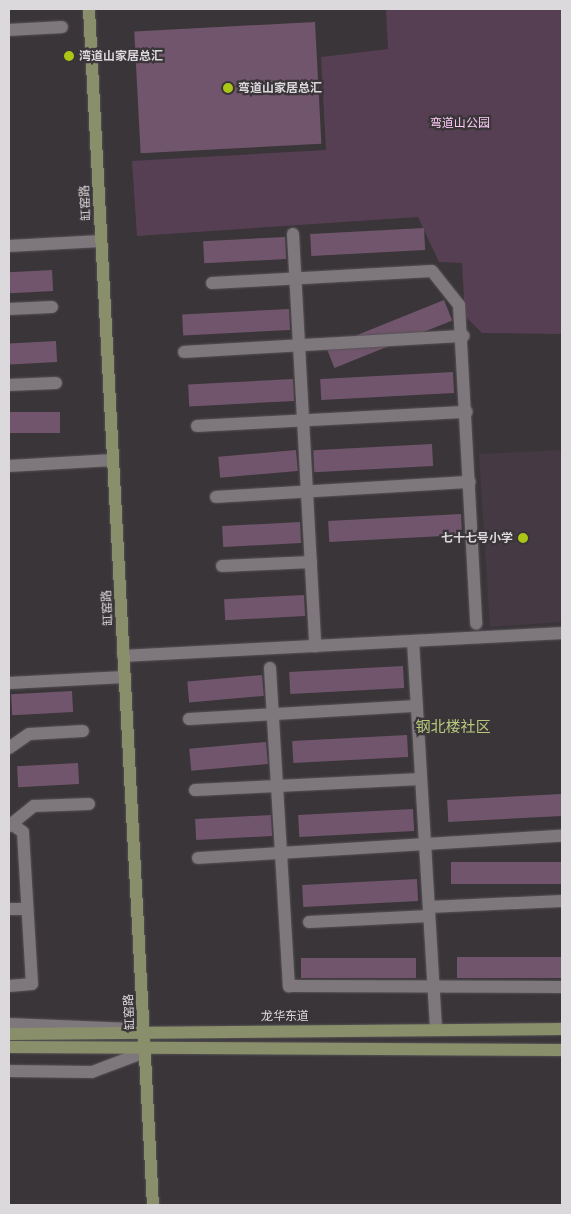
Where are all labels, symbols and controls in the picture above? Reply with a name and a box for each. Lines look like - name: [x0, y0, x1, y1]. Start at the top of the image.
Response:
- place label: 湾道山家居总汇: [79, 49, 163, 63]
- marker: 湾道山家居总汇: [63, 50, 75, 62]
- place label: 弯道山家居总汇: [238, 81, 322, 95]
- marker: 弯道山家居总汇: [222, 82, 234, 94]
- park label: 弯道山公园: [430, 116, 490, 130]
- street label: 缸窑路: [77, 185, 93, 221]
- place label: 七十七号小学: [441, 531, 513, 545]
- marker: 七十七号小学: [517, 532, 529, 544]
- street label: 缸窑路: [99, 590, 115, 626]
- district label: 钢北楼社区: [416, 718, 490, 736]
- street label: 缸窑路: [121, 994, 137, 1030]
- street label: 龙华东道: [261, 1009, 309, 1023]

